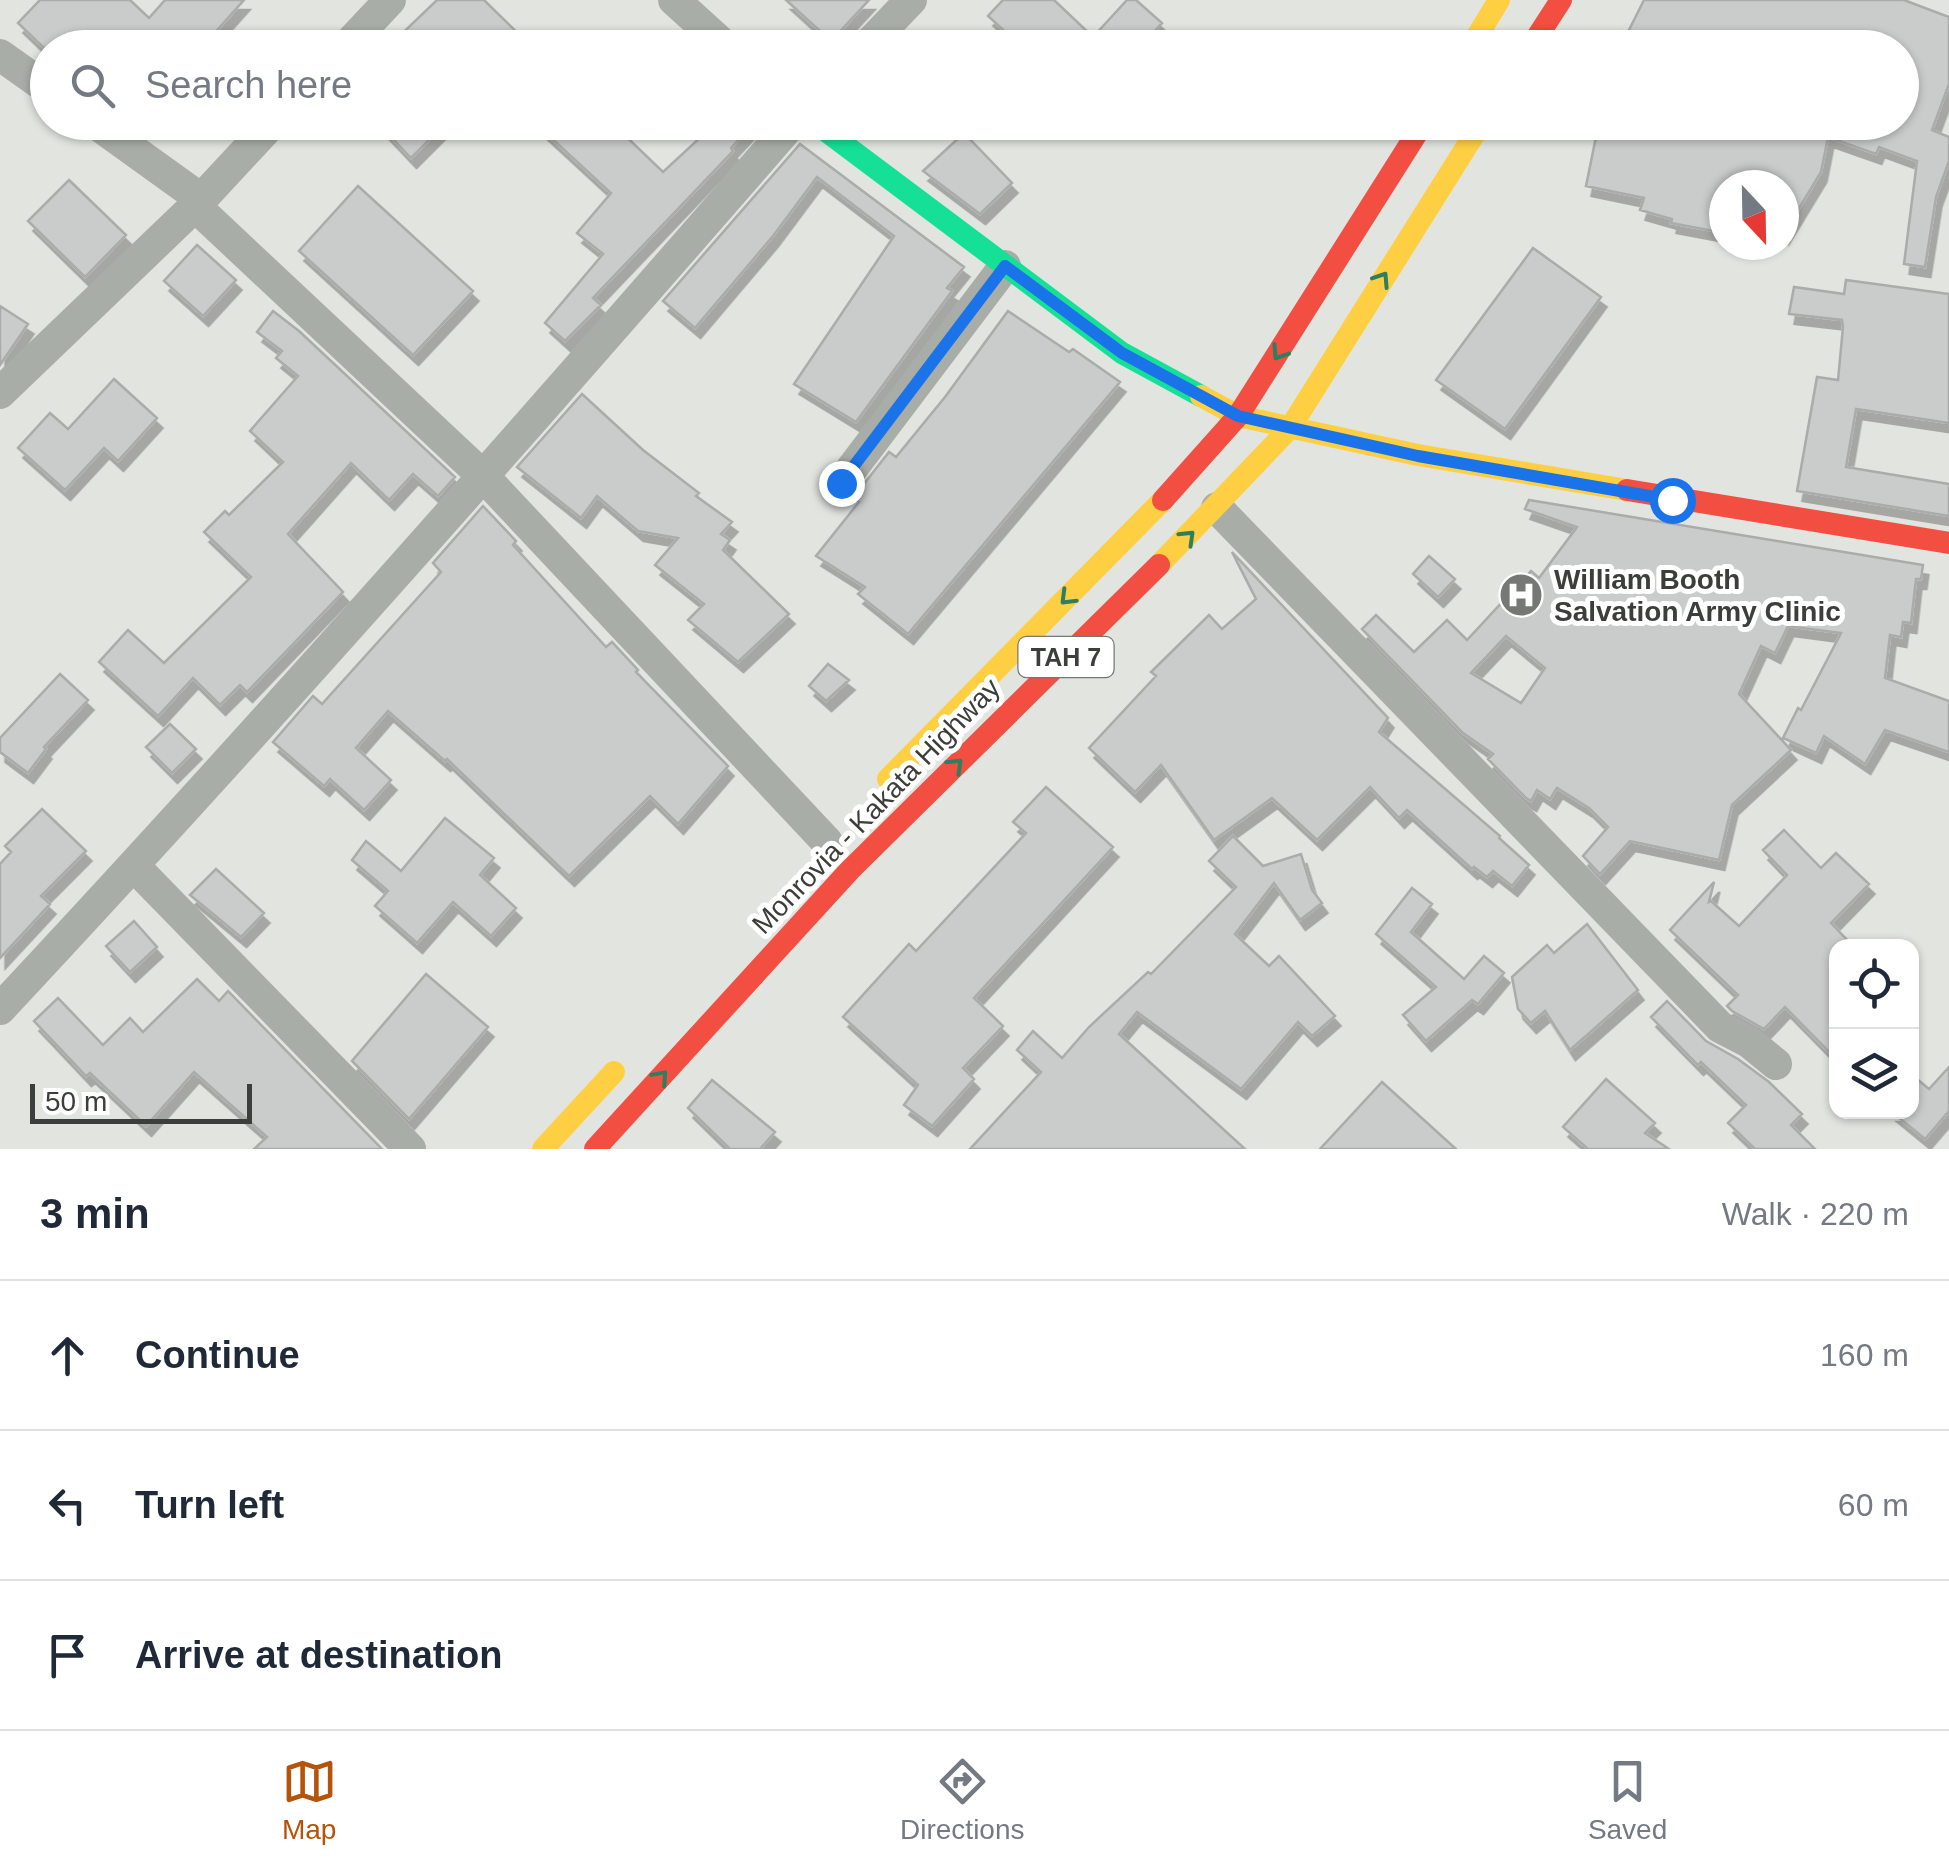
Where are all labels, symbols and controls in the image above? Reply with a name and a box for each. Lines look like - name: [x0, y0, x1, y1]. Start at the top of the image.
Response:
- search box: [30, 30, 1919, 140]
- icon: search: [65, 58, 120, 113]
- text: Search here: [145, 64, 352, 106]
- north arrow: [1709, 170, 1799, 260]
- one-way arrow: [1370, 271, 1389, 289]
- one-way arrow: [1272, 343, 1291, 361]
- route end: [819, 461, 865, 507]
- route start: [1650, 478, 1696, 524]
- one-way arrow: [1177, 531, 1195, 549]
- place label: William Booth Salvation Army Clinic: [1554, 564, 1841, 627]
- hospital icon: William Booth Salvation Army Clinic: [1498, 572, 1544, 618]
- one-way arrow: [1061, 587, 1079, 605]
- road number: TAH 7: [1018, 637, 1114, 677]
- street label: Monrovia - Kakata Highway: [746, 672, 1006, 940]
- one-way arrow: [945, 759, 963, 777]
- map controls: [1829, 939, 1919, 1119]
- button: locate: [1829, 939, 1919, 1029]
- button: layers: [1829, 1029, 1919, 1119]
- one-way arrow: [649, 1070, 667, 1089]
- scale bar: [30, 1079, 252, 1124]
- text: 50 m: [45, 1086, 107, 1117]
- text: 3 min: [40, 1190, 150, 1237]
- text: Walk · 220 m: [1722, 1196, 1909, 1232]
- icon: ahead: [40, 1328, 95, 1383]
- text: Continue: [135, 1334, 300, 1376]
- text: 160 m: [1820, 1337, 1909, 1373]
- icon: left: [40, 1478, 95, 1533]
- text: Turn left: [135, 1484, 284, 1526]
- text: 60 m: [1838, 1487, 1909, 1523]
- icon: arrive: [40, 1628, 95, 1683]
- text: Arrive at destination: [135, 1634, 502, 1676]
- tab: Map: [282, 1754, 337, 1846]
- tab: Directions: [900, 1754, 1025, 1846]
- tab: Saved: [1588, 1754, 1667, 1846]

